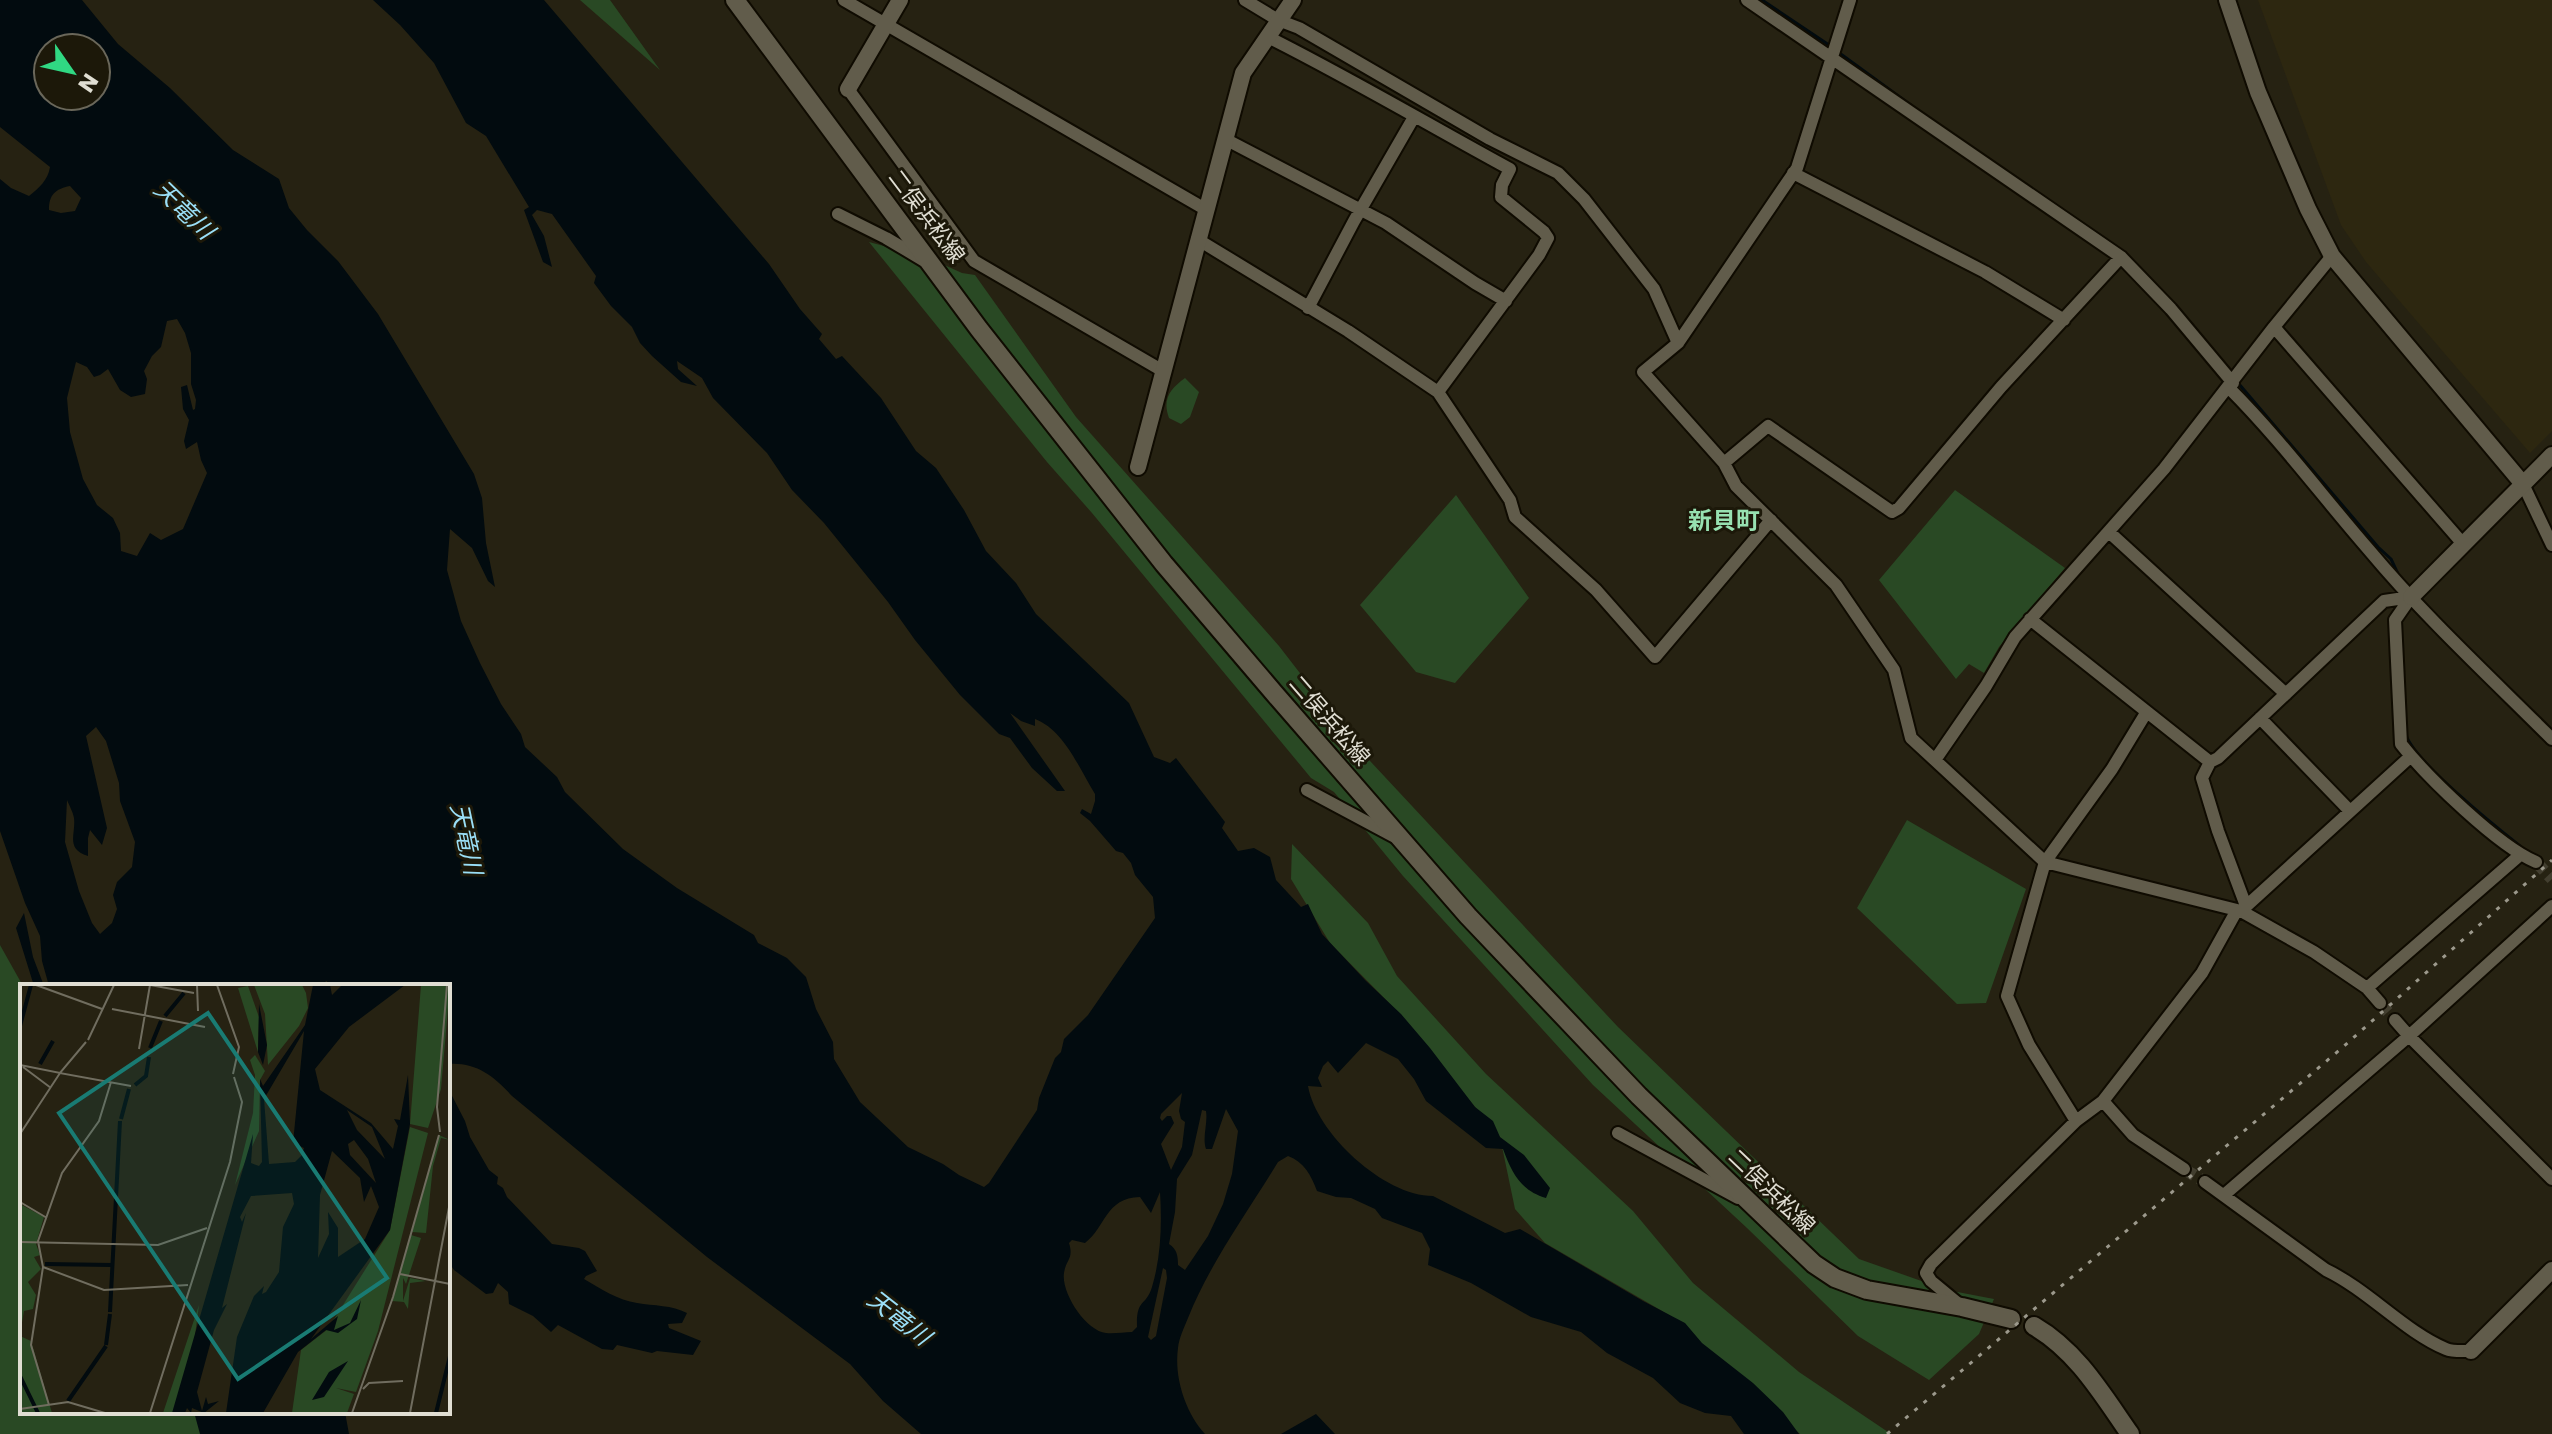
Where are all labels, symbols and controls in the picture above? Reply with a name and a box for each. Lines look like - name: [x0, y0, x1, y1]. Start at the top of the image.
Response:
- north arrow: [32, 32, 112, 112]
- text: N: [71, 67, 106, 98]
- street label: 二俣浜松線: [881, 163, 972, 270]
- water label: 天竜川: [147, 173, 224, 249]
- district label: 新貝町: [1688, 504, 1760, 537]
- street label: 二俣浜松線: [1282, 669, 1377, 772]
- water label: 天竜川: [443, 800, 491, 880]
- inset map: [20, 984, 450, 1414]
- street label: 二俣浜松線: [1721, 1142, 1822, 1241]
- water label: 天竜川: [861, 1282, 940, 1355]

